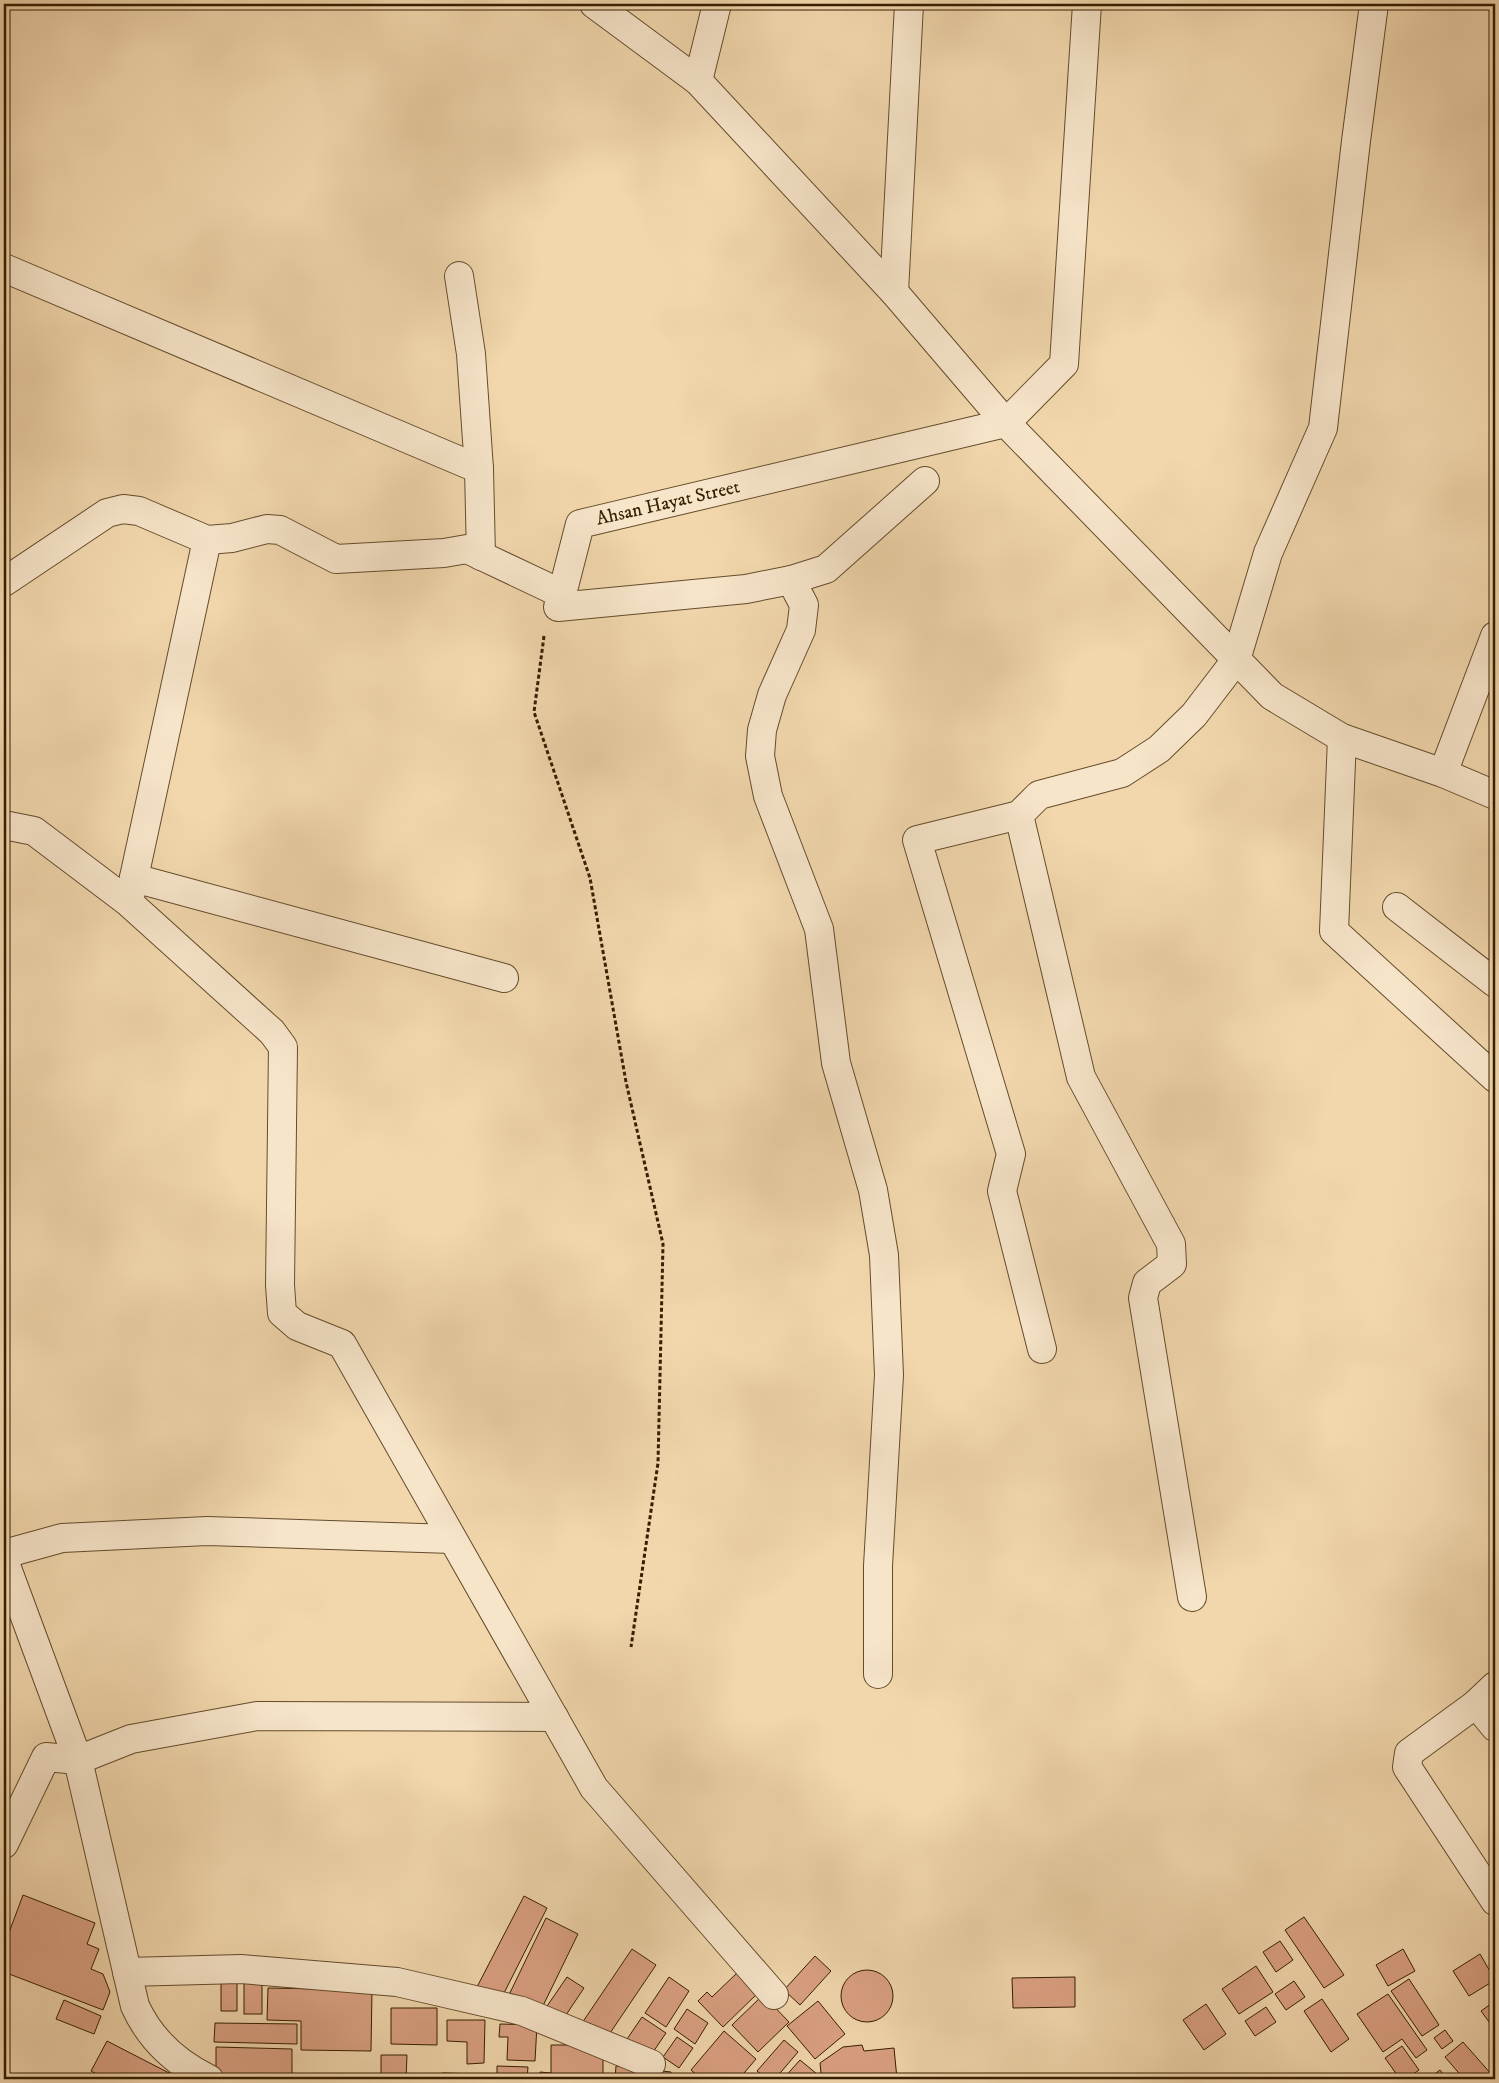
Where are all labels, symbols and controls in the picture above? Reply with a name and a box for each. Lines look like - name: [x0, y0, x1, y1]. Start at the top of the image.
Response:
- street label: Ahsan Hayat Street: [594, 475, 742, 531]

